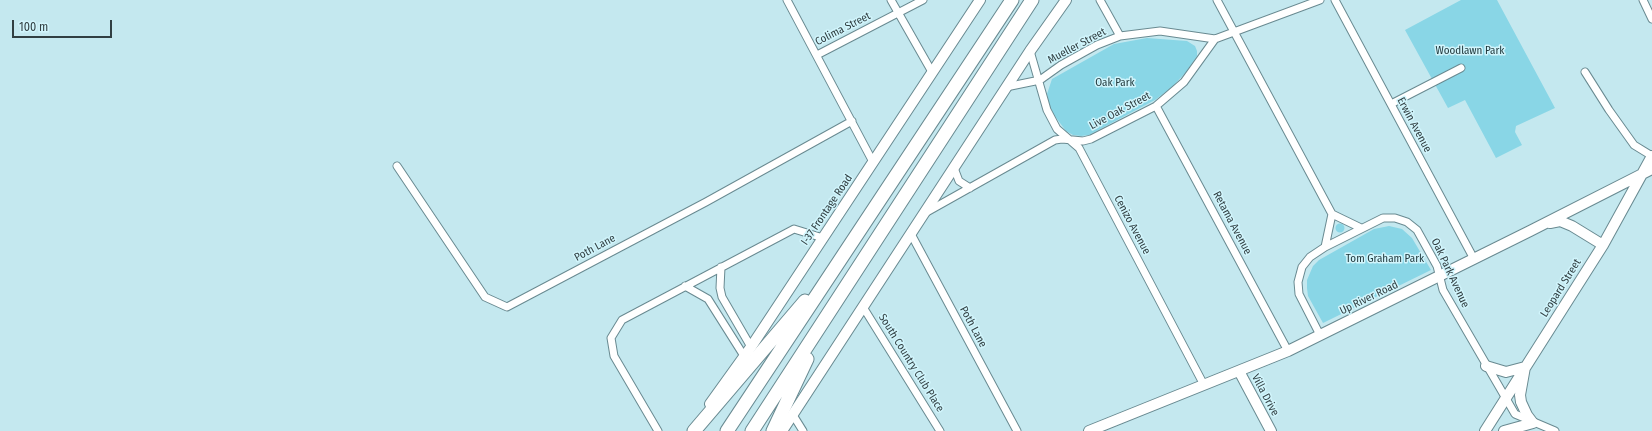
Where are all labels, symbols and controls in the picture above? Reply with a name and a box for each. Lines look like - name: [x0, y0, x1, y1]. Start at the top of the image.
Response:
- street label: Colima Street: [813, 9, 873, 49]
- scale bar: [14, 12, 114, 38]
- text: 100 m: [19, 20, 48, 34]
- street label: Mueller Street: [1046, 25, 1108, 67]
- park label: Woodlawn Park: [1436, 44, 1504, 58]
- park label: Oak Park: [1095, 76, 1135, 90]
- street label: Live Oak Street: [1087, 89, 1153, 133]
- street label: Erwin Avenue: [1394, 95, 1434, 155]
- street label: I-37 Frontage Road: [798, 172, 856, 248]
- street label: Retama Avenue: [1210, 189, 1254, 257]
- street label: Cenizo Avenue: [1111, 193, 1153, 257]
- street label: Poth Lane: [572, 232, 618, 264]
- street label: Oak Park Avenue: [1428, 236, 1472, 310]
- park label: Tom Graham Park: [1346, 252, 1424, 266]
- street label: Leopard Street: [1538, 256, 1584, 320]
- street label: Up River Road: [1338, 278, 1400, 318]
- street label: Poth Lane: [957, 304, 989, 350]
- street label: South Country Club Place: [875, 312, 947, 414]
- street label: Villa Drive: [1249, 372, 1281, 418]

